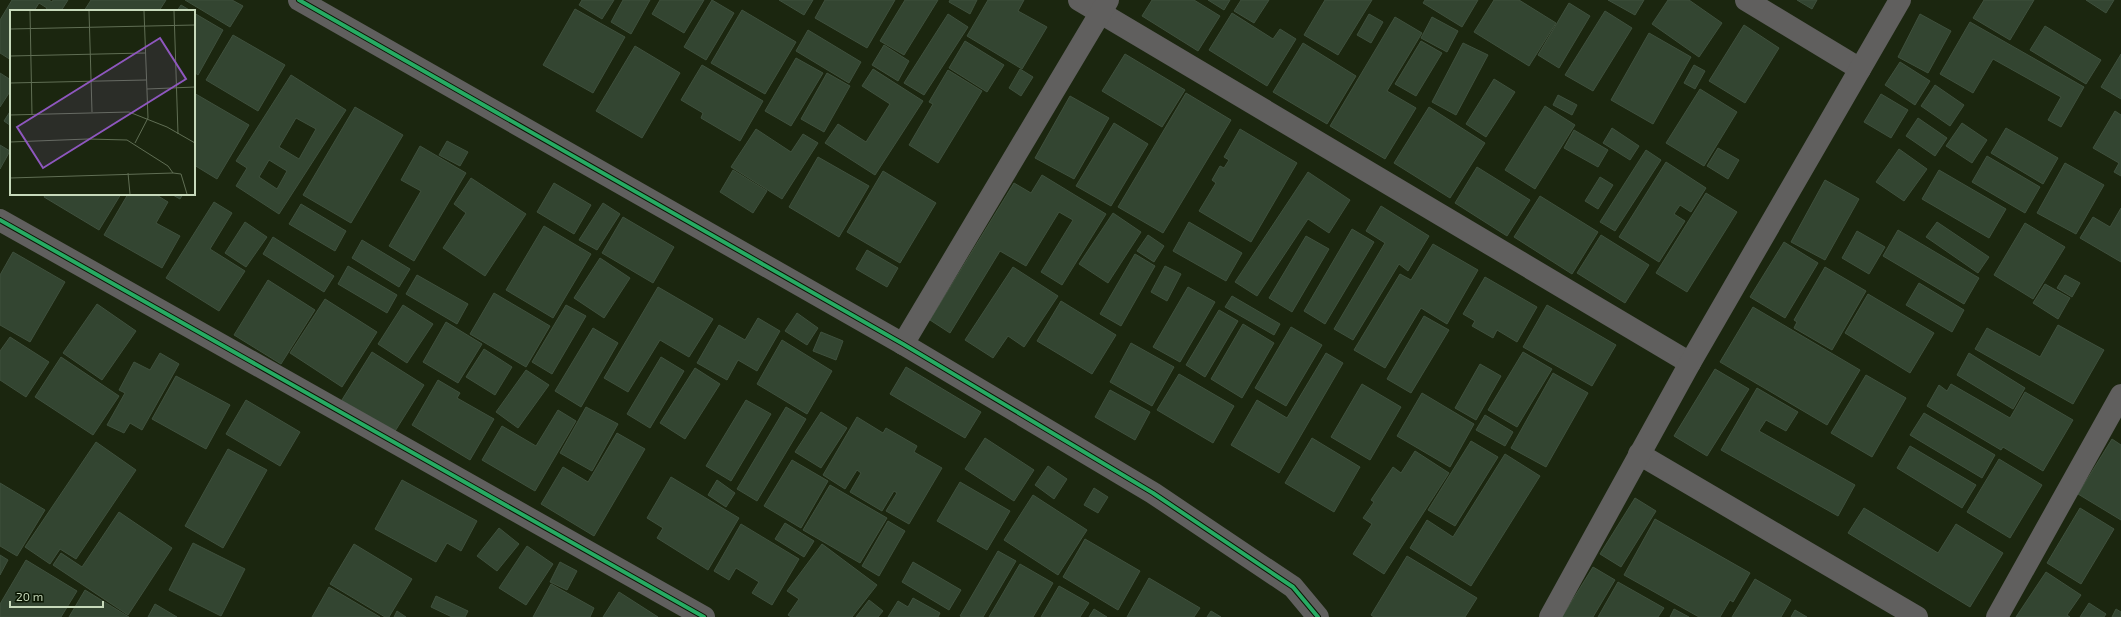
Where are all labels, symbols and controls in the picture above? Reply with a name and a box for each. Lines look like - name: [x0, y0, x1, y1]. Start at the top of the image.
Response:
- inset map: [10, 10, 195, 195]
- scale bar: [10, 583, 103, 609]
- text: 20 m: [16, 589, 43, 603]

